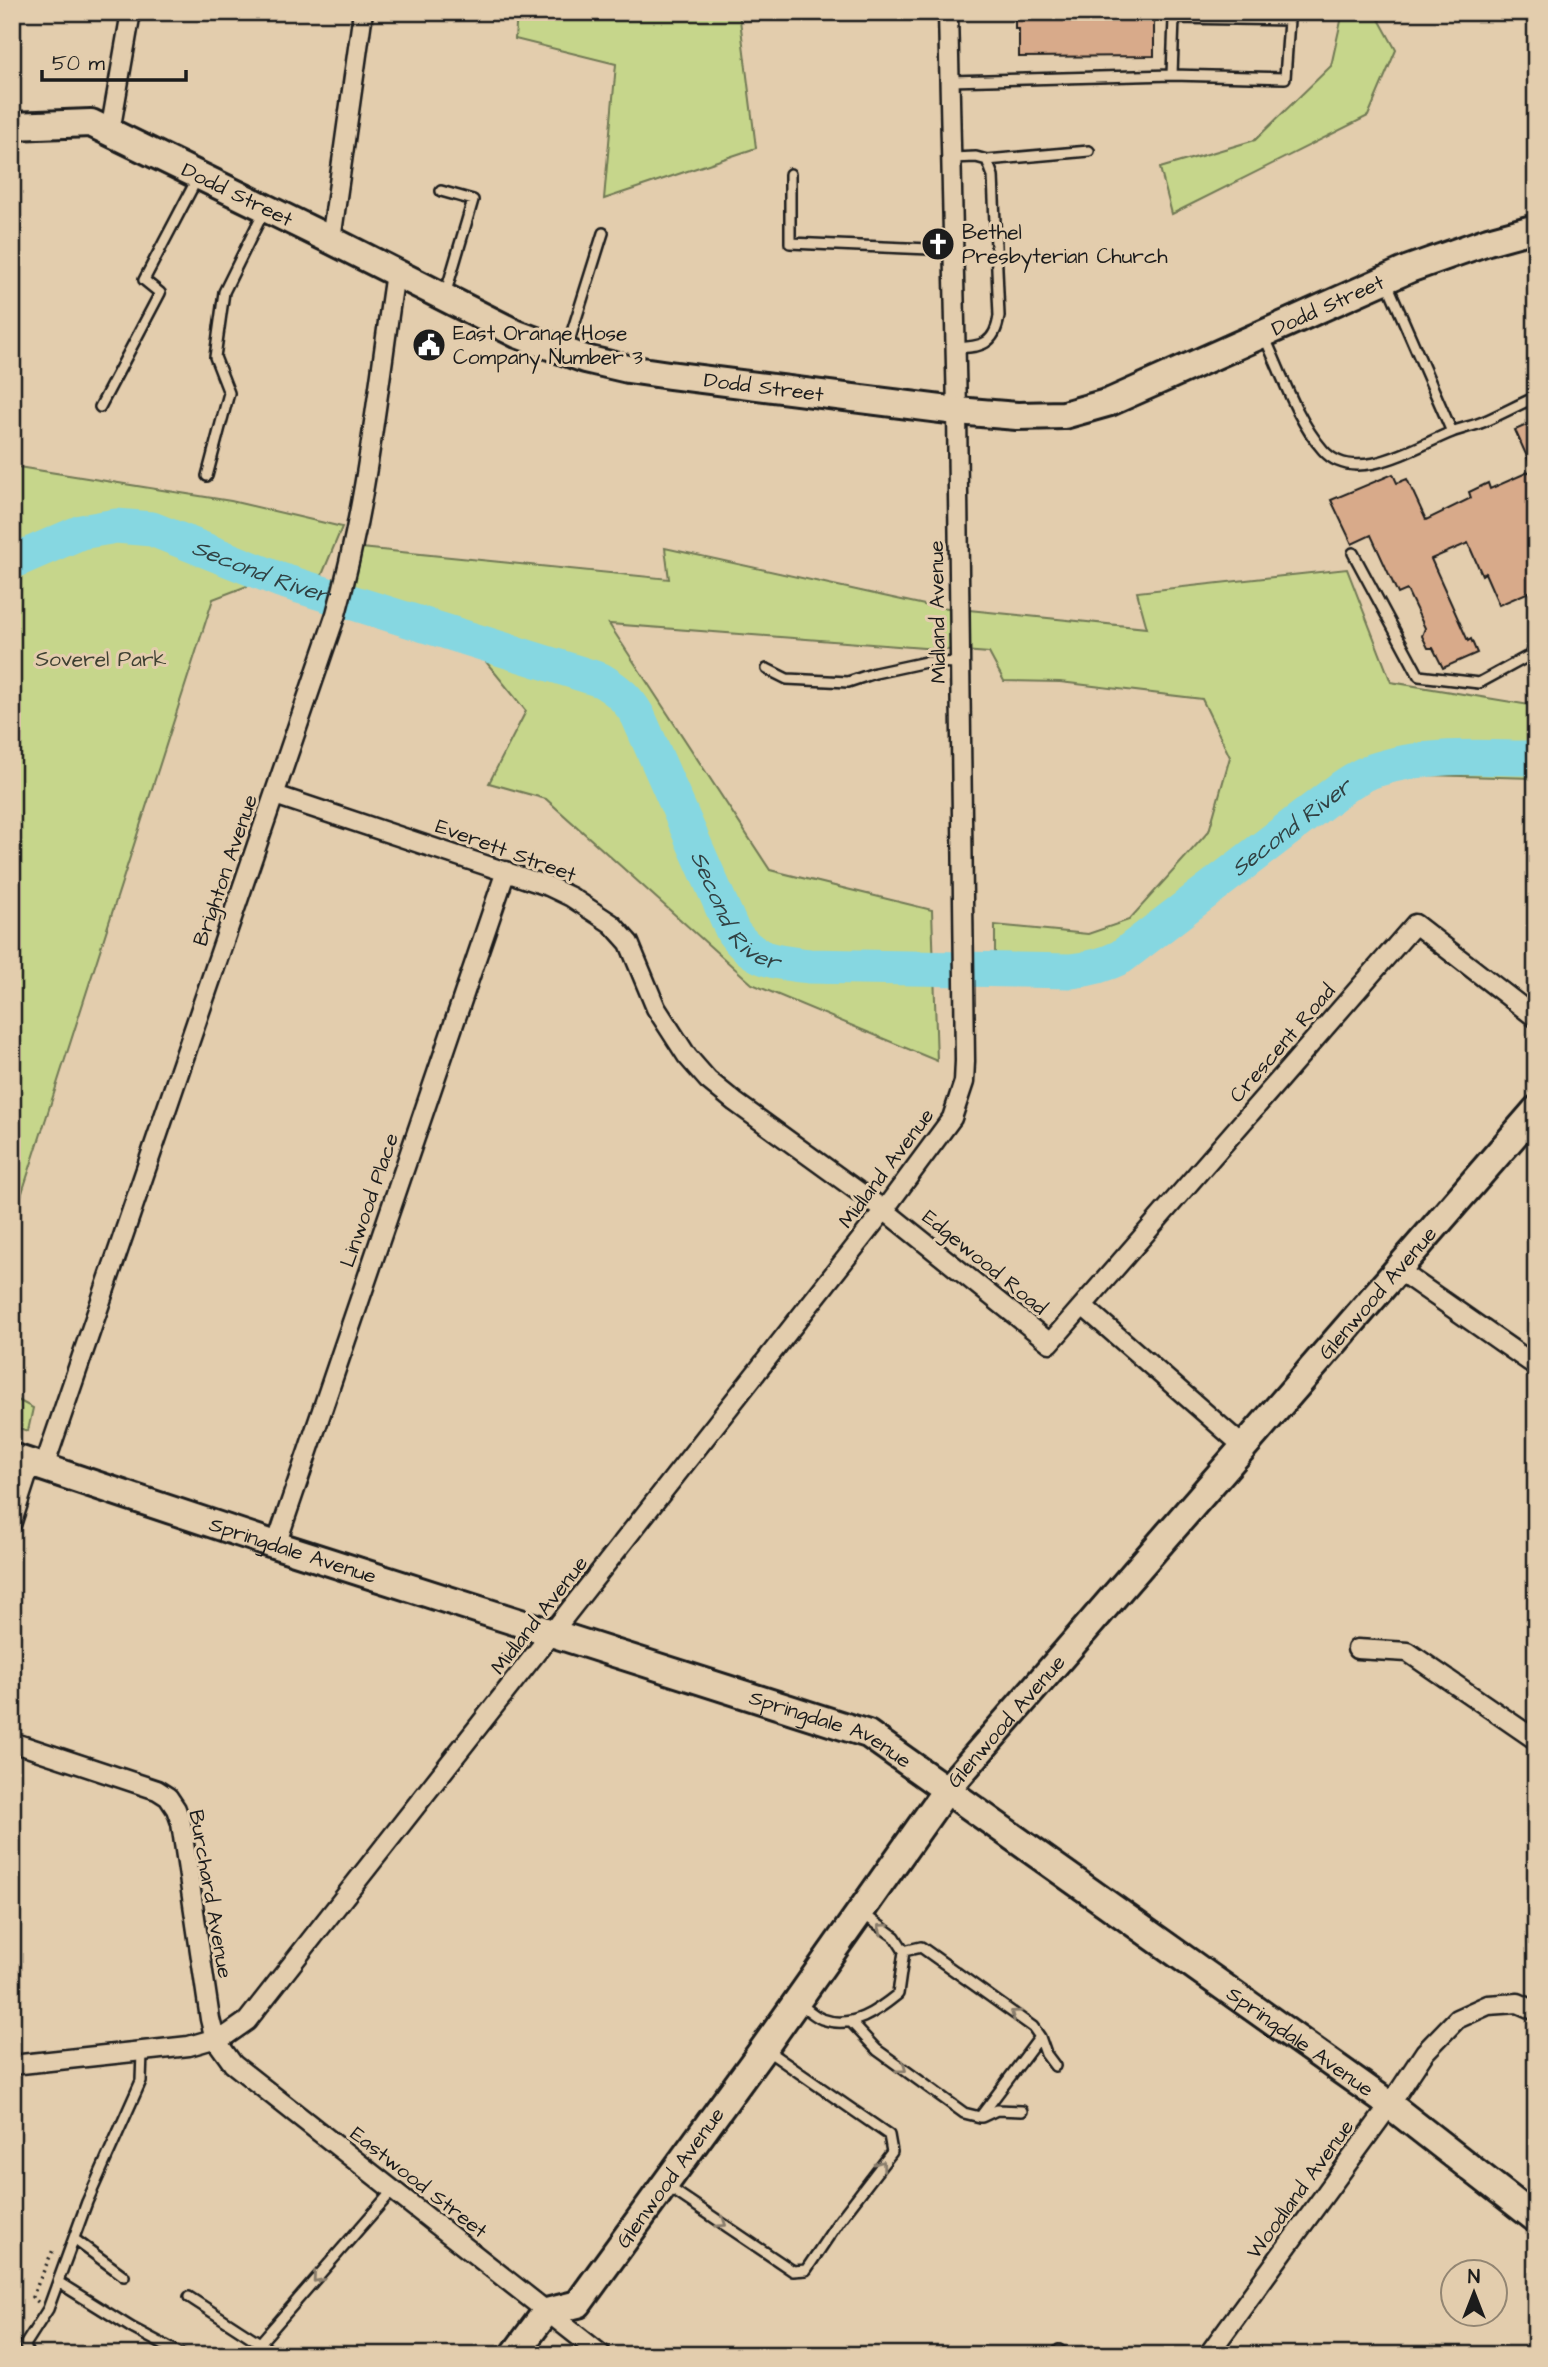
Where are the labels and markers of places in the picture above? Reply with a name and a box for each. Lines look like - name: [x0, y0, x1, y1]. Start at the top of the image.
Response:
- place label: Bethel Presbyterian Church: [962, 218, 1168, 273]
- church icon: Bethel Presbyterian Church: [919, 225, 957, 263]
- place label: East Orange Hose Company Number 3: [453, 319, 643, 374]
- public building icon: East Orange Hose Company Number 3: [410, 326, 448, 364]

